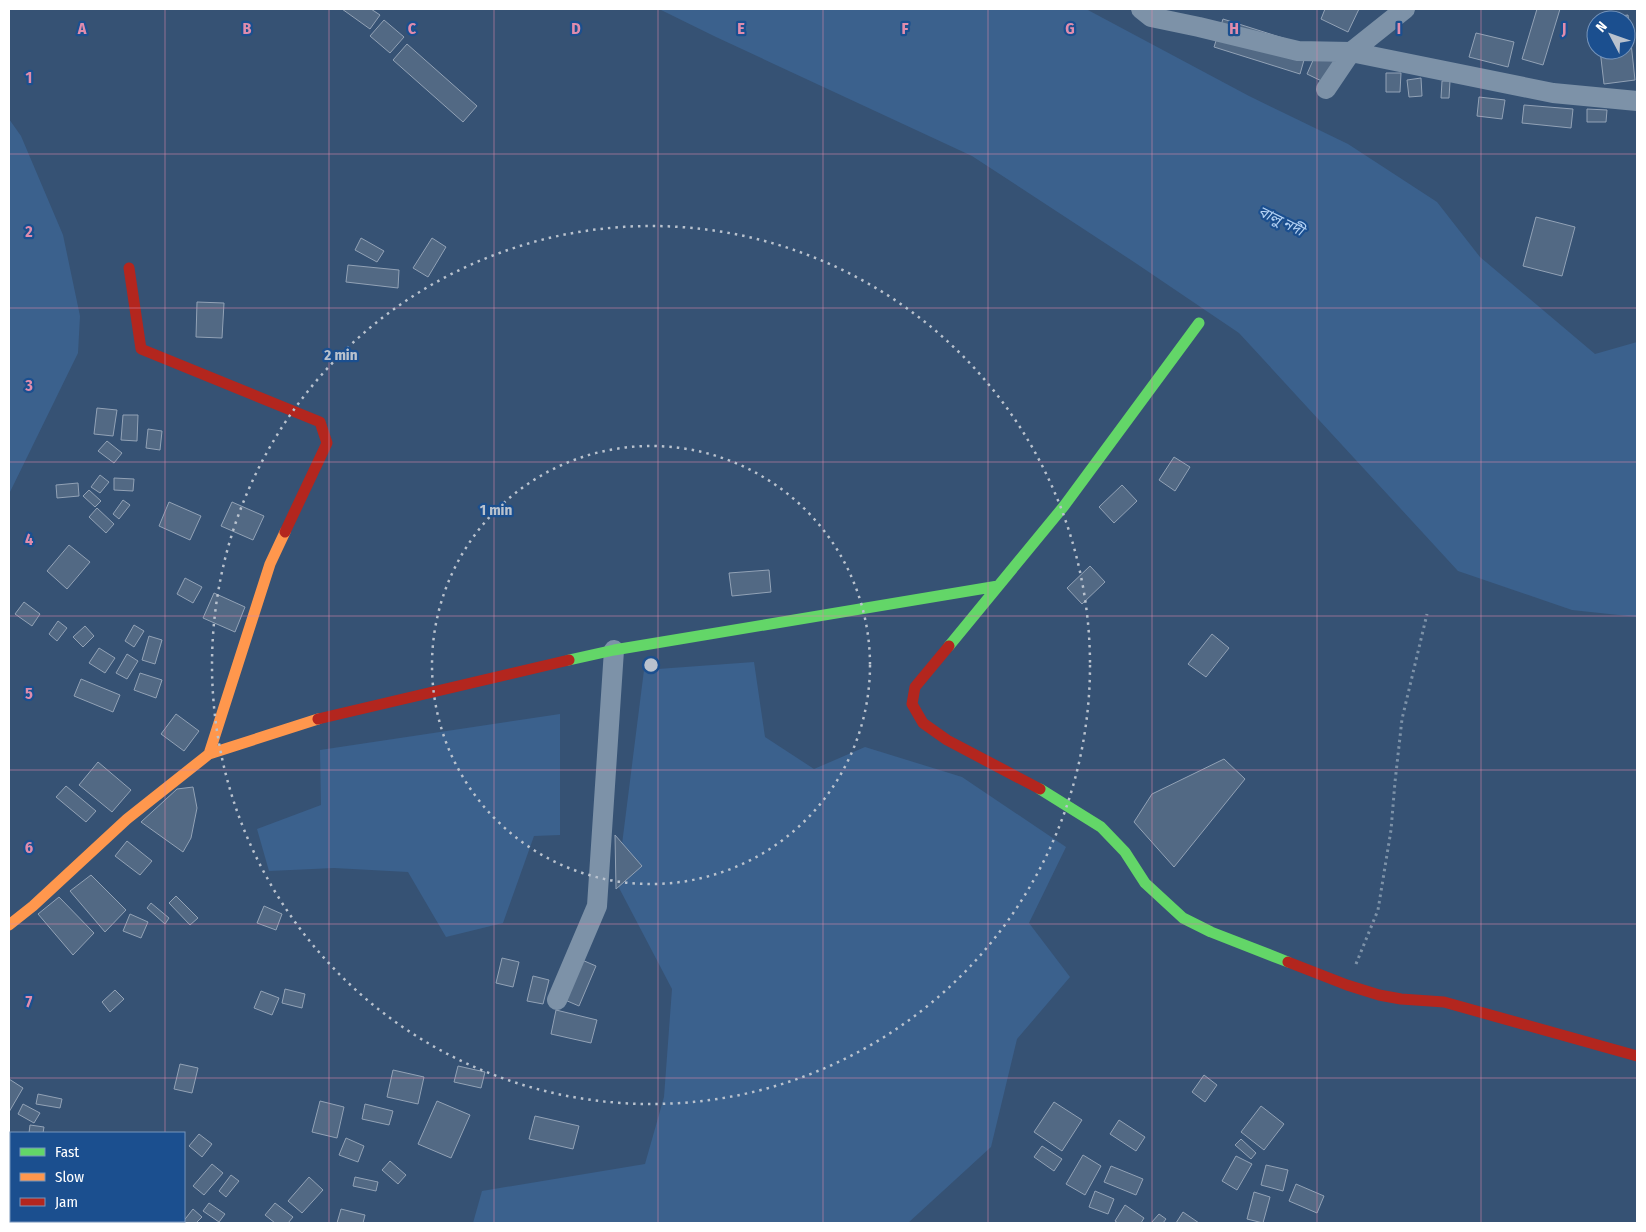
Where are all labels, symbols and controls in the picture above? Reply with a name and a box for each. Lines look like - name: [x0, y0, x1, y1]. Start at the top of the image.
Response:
- north arrow: [1586, 10, 1636, 60]
- text: N: [1592, 18, 1611, 36]
- text: A: [77, 19, 87, 38]
- text: B: [243, 19, 252, 38]
- text: C: [408, 19, 417, 38]
- text: D: [571, 19, 581, 38]
- text: E: [737, 19, 745, 38]
- text: F: [901, 19, 909, 38]
- text: G: [1065, 19, 1075, 38]
- text: H: [1229, 19, 1239, 38]
- text: I: [1397, 19, 1401, 38]
- text: J: [1561, 19, 1566, 38]
- text: 1: [26, 68, 32, 87]
- water label: বালু নদী: [1255, 202, 1310, 241]
- text: 2: [24, 222, 33, 241]
- text: 2 min: [323, 346, 358, 364]
- text: 3: [24, 376, 33, 395]
- text: 1 min: [480, 501, 512, 519]
- text: 4: [25, 530, 33, 549]
- centre of rings: [642, 656, 660, 674]
- text: 5: [25, 684, 33, 703]
- text: 6: [25, 838, 33, 857]
- text: 7: [26, 992, 33, 1011]
- legend: [10, 1132, 185, 1222]
- text: Fast: [55, 1143, 79, 1161]
- text: Slow: [55, 1168, 84, 1186]
- text: Jam: [55, 1193, 78, 1211]

